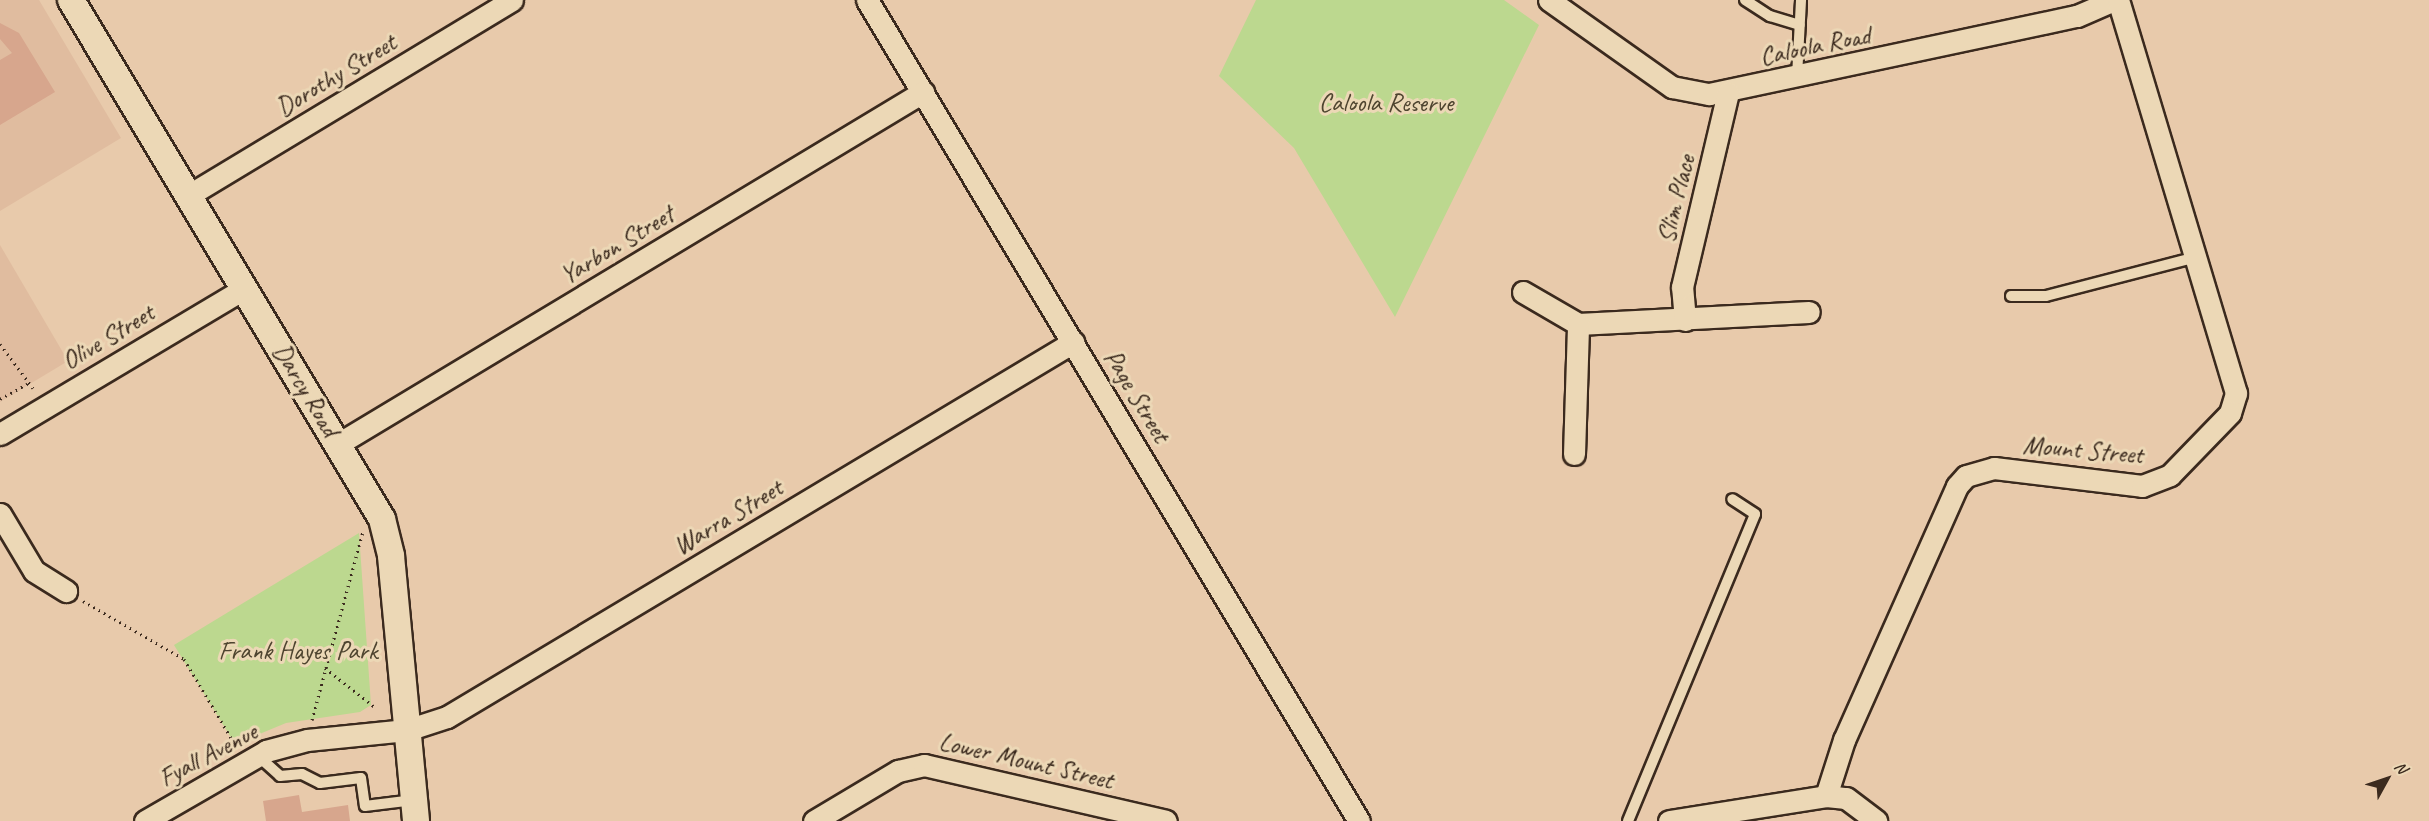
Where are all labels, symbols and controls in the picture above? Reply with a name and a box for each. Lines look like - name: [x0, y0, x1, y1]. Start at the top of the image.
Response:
- street label: Caloola Road: [1757, 19, 1873, 73]
- street label: Dorothy Street: [270, 27, 402, 123]
- park label: Caloola Reserve: [1319, 87, 1453, 119]
- street label: Slim Place: [1650, 151, 1702, 247]
- street label: Yarbon Street: [554, 199, 680, 291]
- street label: Olive Street: [56, 297, 160, 377]
- street label: Darcy Road: [266, 338, 346, 442]
- street label: Page Street: [1097, 344, 1177, 448]
- street label: Mount Street: [2021, 429, 2145, 471]
- street label: Warra Street: [668, 472, 788, 562]
- park label: Frank Hayes Park: [219, 635, 377, 667]
- street label: Fyall Avenue: [154, 716, 262, 794]
- street label: Lower Mount Street: [936, 726, 1116, 796]
- north arrow: [2357, 749, 2417, 809]
- text: N: [2390, 757, 2412, 778]

